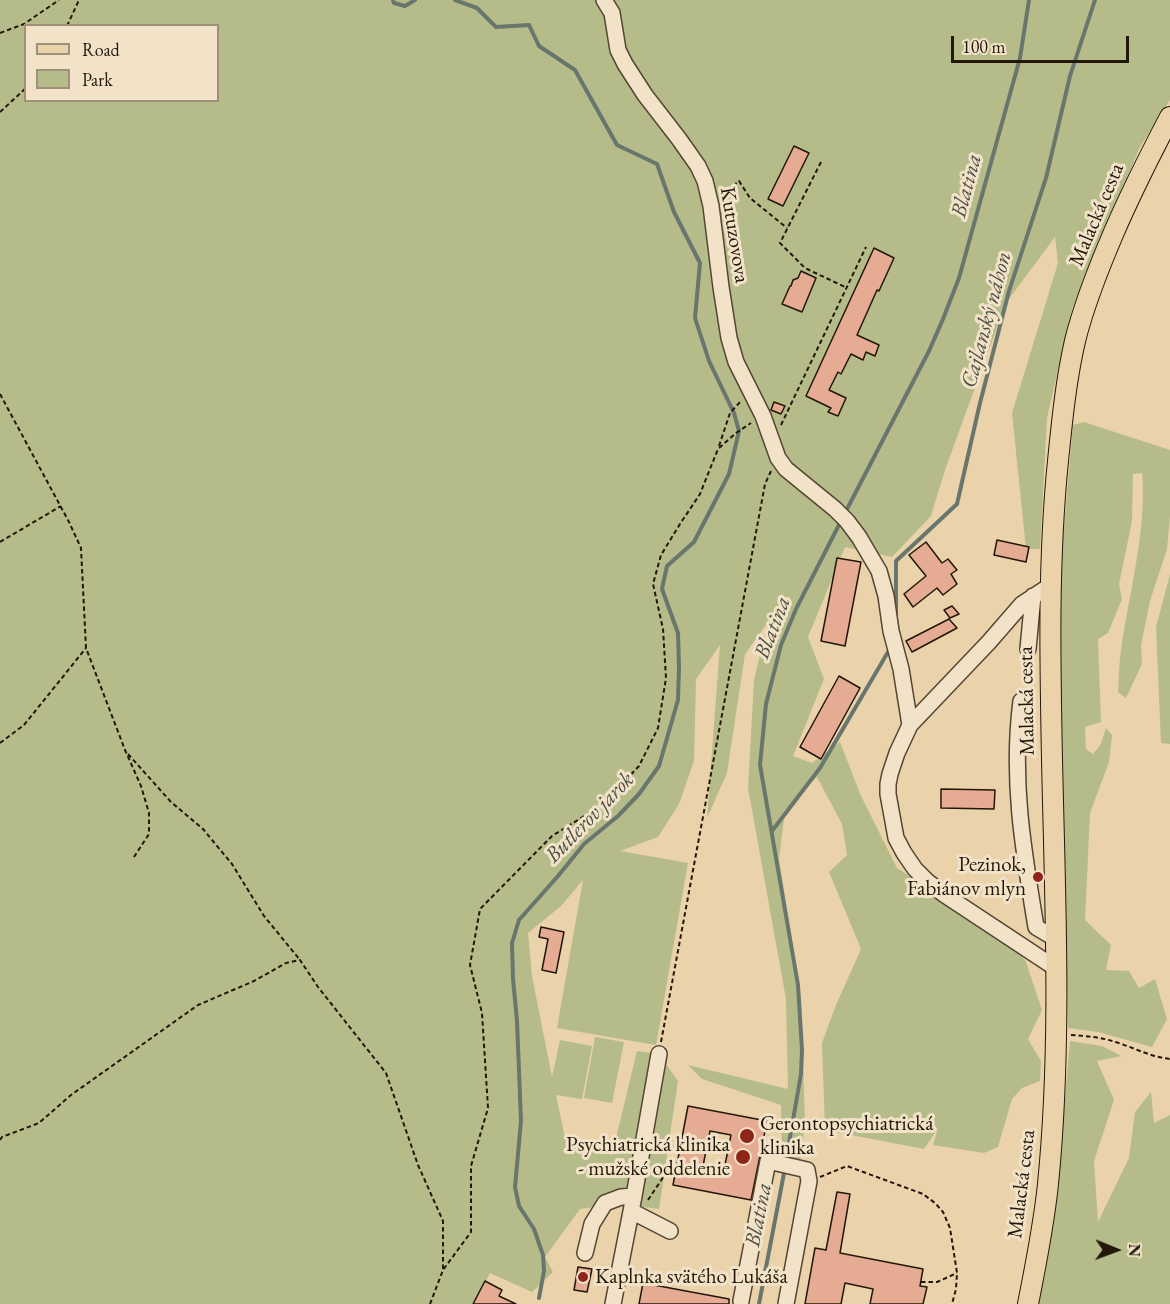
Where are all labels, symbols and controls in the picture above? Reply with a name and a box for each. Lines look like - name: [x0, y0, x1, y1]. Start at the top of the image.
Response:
- legend: [24, 24, 219, 102]
- scale bar: [954, 24, 1132, 62]
- text: 100 m: [962, 35, 1006, 58]
- text: Road: [82, 38, 120, 61]
- text: Park: [82, 68, 113, 91]
- water label: Blatina: [946, 151, 988, 221]
- street label: Malacká cesta: [1064, 160, 1130, 270]
- street label: Kutuzovova: [714, 185, 754, 285]
- water label: Cajlanský náhon: [956, 249, 1018, 391]
- water label: Blatina: [749, 593, 797, 663]
- street label: Malacká cesta: [1013, 646, 1041, 756]
- water label: Butlerov jarok: [540, 767, 640, 869]
- place label: Pezinok, Fabiánov mlyn: [907, 852, 1026, 902]
- marker: Pezinok, Fabiánov mlyn: [1031, 870, 1045, 884]
- place label: Gerontopsychiatrická klinika: [760, 1111, 934, 1161]
- marker: Gerontopsychiatrická klinika: [738, 1127, 756, 1145]
- street label: Malacká cesta: [1003, 1128, 1041, 1240]
- place label: Psychiatrická klinika - mužské oddelenie: [566, 1132, 730, 1182]
- marker: Psychiatrická klinika - mužské oddelenie: [734, 1148, 752, 1166]
- water label: Blatina: [740, 1181, 778, 1249]
- north arrow: [1086, 1220, 1146, 1280]
- text: N: [1124, 1244, 1145, 1257]
- place label: Kaplnka svätého Lukáša: [595, 1264, 788, 1290]
- marker: Kaplnka svätého Lukáša: [576, 1270, 590, 1284]

